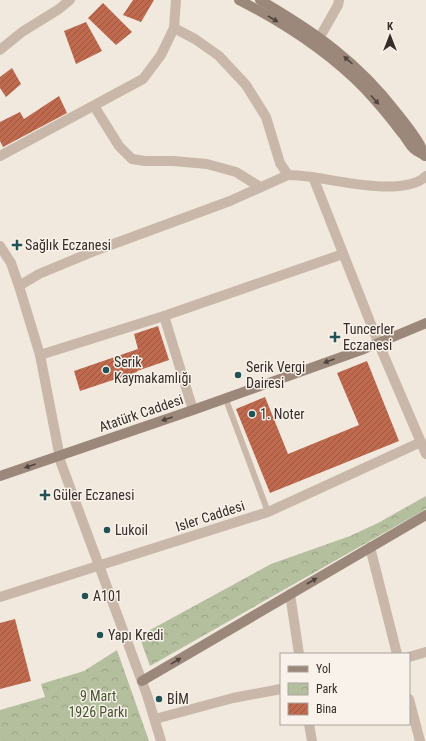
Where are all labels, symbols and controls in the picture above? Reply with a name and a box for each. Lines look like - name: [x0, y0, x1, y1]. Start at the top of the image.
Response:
- one-way arrow: [268, 15, 278, 23]
- north arrow: [370, 16, 410, 56]
- text: K: [387, 20, 394, 33]
- one-way arrow: [343, 55, 353, 65]
- one-way arrow: [370, 94, 379, 105]
- place label: Sağlık Eczanesi: [25, 237, 111, 253]
- marker: Sağlık Eczanesi: [12, 240, 22, 250]
- place label: Tuncerler Eczanesi: [343, 321, 395, 353]
- marker: Tuncerler Eczanesi: [330, 332, 340, 342]
- place label: Serik Kaymakamlığı: [114, 354, 192, 386]
- one-way arrow: [322, 358, 334, 364]
- place label: Serik Vergi Dairesi: [246, 359, 305, 391]
- marker: Serik Kaymakamlığı: [101, 365, 111, 375]
- marker: Serik Vergi Dairesi: [233, 370, 243, 380]
- street label: Atatürk Caddesi: [97, 391, 185, 435]
- place label: 1. Noter: [260, 406, 305, 422]
- marker: 1. Noter: [247, 409, 257, 419]
- one-way arrow: [161, 416, 173, 422]
- one-way arrow: [23, 464, 35, 470]
- place label: Güler Eczanesi: [53, 487, 134, 503]
- marker: Güler Eczanesi: [40, 490, 50, 500]
- street label: Isler Caddesi: [173, 497, 247, 535]
- place label: Lukoil: [115, 522, 148, 538]
- marker: Lukoil: [102, 525, 112, 535]
- one-way arrow: [306, 577, 318, 584]
- place label: A101: [93, 588, 122, 604]
- marker: A101: [80, 591, 90, 601]
- place label: Yapı Kredi: [108, 627, 163, 643]
- marker: Yapı Kredi: [95, 630, 105, 640]
- legend: [280, 653, 410, 725]
- one-way arrow: [170, 658, 182, 665]
- text: Yol: [316, 662, 331, 676]
- text: Park: [316, 682, 338, 696]
- park label: 9 Mart 1926 Parkı: [68, 688, 128, 720]
- place label: BİM: [167, 691, 189, 707]
- marker: BİM: [154, 694, 164, 704]
- text: Bina: [316, 702, 337, 716]

